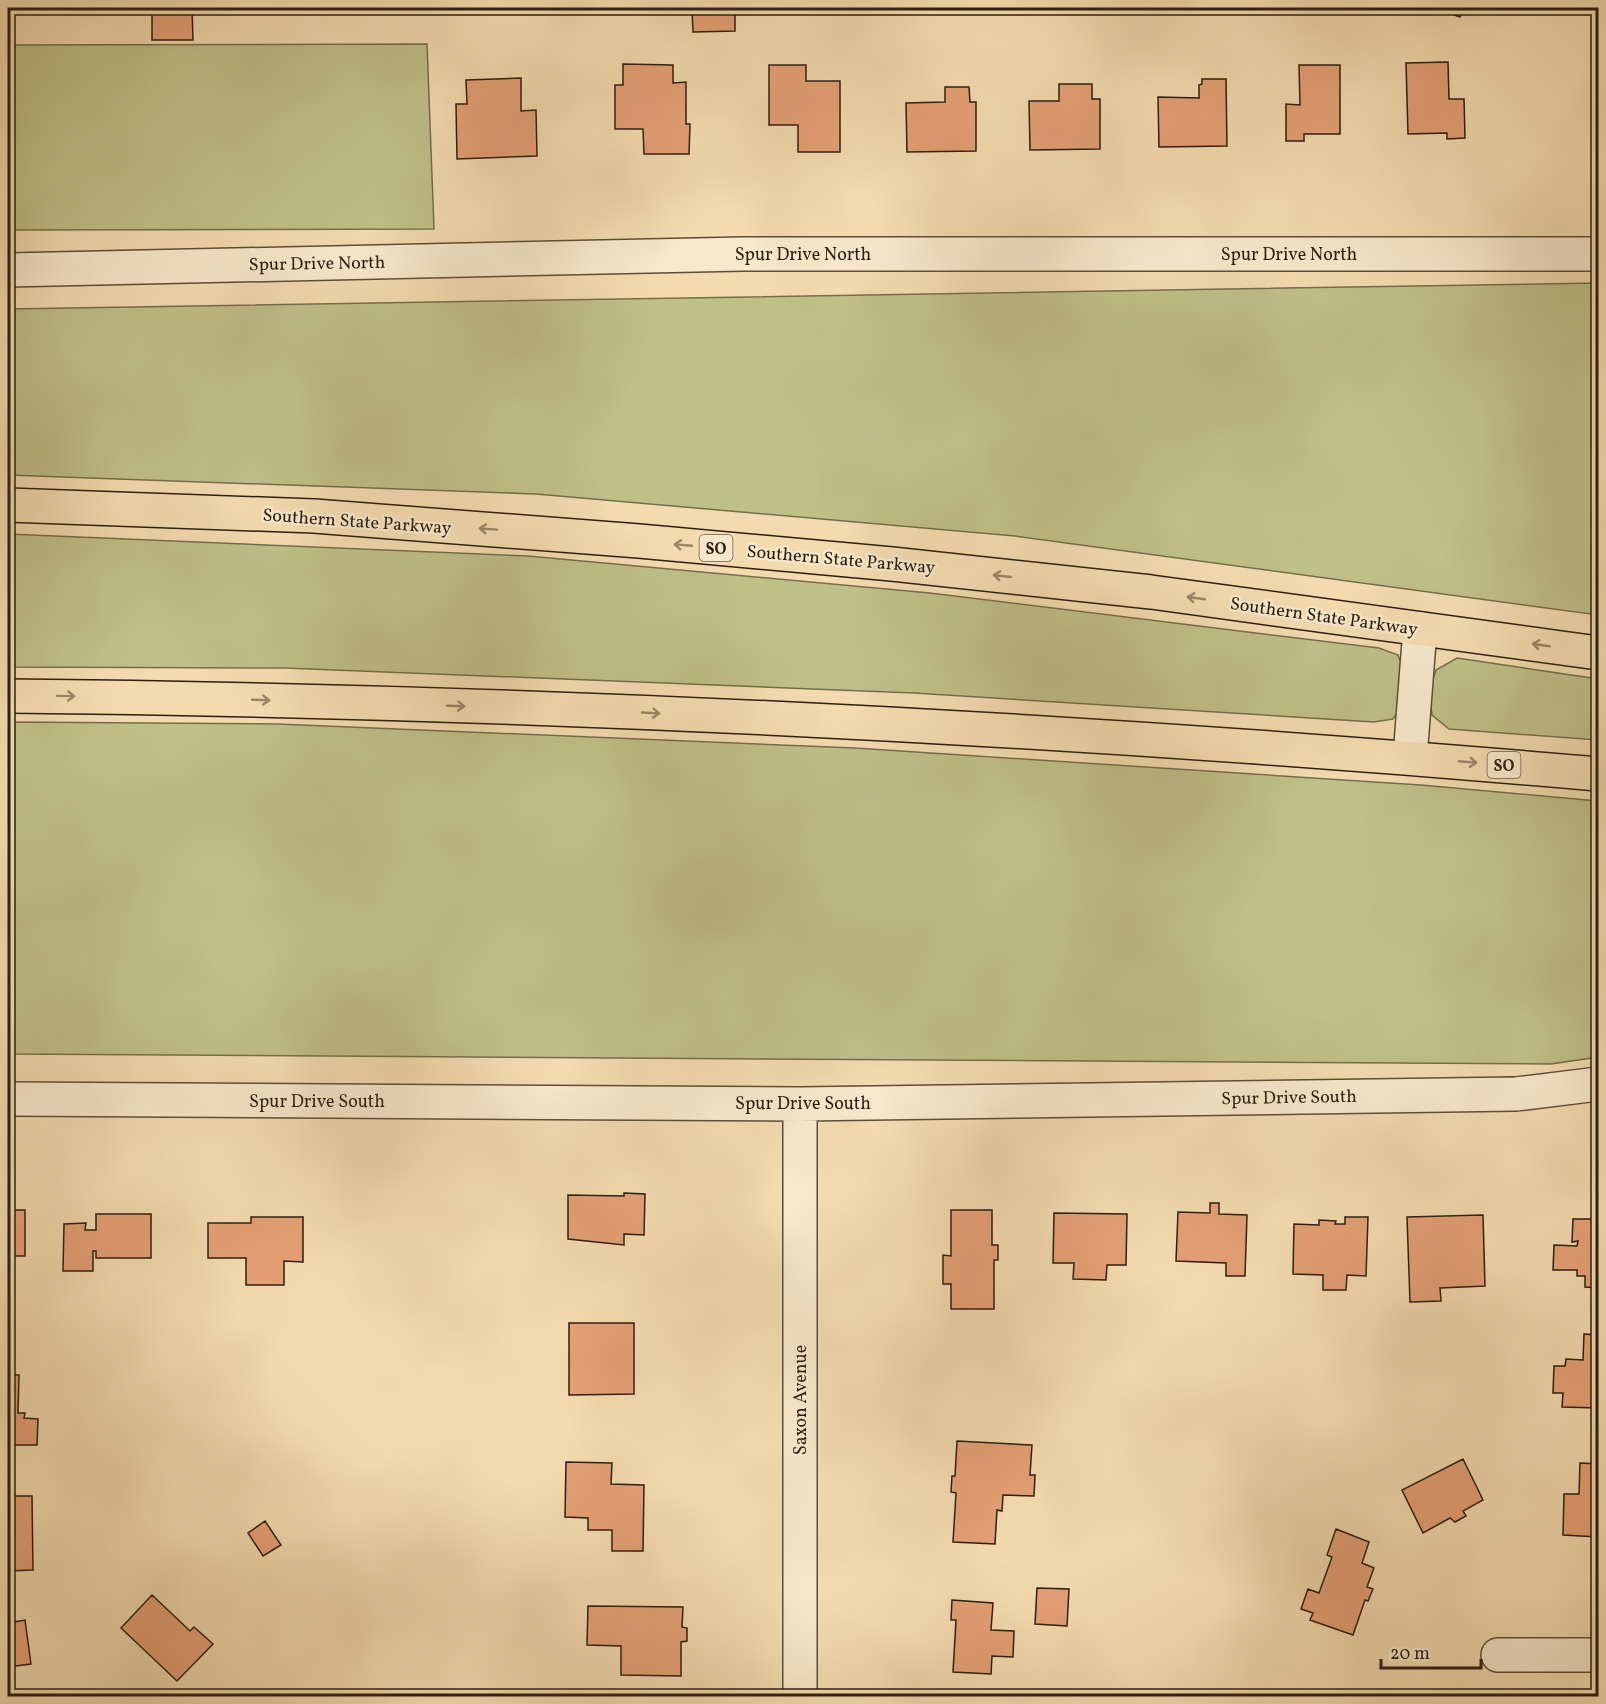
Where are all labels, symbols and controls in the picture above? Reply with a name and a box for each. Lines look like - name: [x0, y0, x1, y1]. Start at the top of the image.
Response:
- street label: Spur Drive North: [735, 243, 872, 268]
- street label: Spur Drive North: [1221, 243, 1358, 268]
- street label: Spur Drive North: [249, 251, 386, 278]
- street label: Southern State Parkway: [262, 503, 452, 542]
- one-way arrow: [479, 524, 499, 535]
- road number: SO: [700, 535, 732, 561]
- one-way arrow: [673, 539, 693, 550]
- street label: Southern State Parkway: [746, 540, 936, 581]
- one-way arrow: [993, 570, 1013, 581]
- one-way arrow: [1186, 592, 1206, 603]
- street label: Southern State Parkway: [1228, 592, 1419, 643]
- one-way arrow: [1531, 640, 1551, 651]
- one-way arrow: [55, 690, 75, 702]
- one-way arrow: [250, 694, 270, 705]
- one-way arrow: [445, 701, 465, 712]
- one-way arrow: [640, 707, 660, 718]
- road number: SO: [1488, 752, 1520, 778]
- one-way arrow: [1458, 757, 1478, 768]
- street label: Spur Drive South: [1221, 1085, 1357, 1112]
- street label: Spur Drive South: [249, 1090, 385, 1115]
- street label: Spur Drive South: [735, 1092, 871, 1117]
- street label: Saxon Avenue: [789, 1345, 814, 1455]
- scale bar: [1381, 1632, 1482, 1670]
- text: 20 m: [1390, 1642, 1430, 1667]

